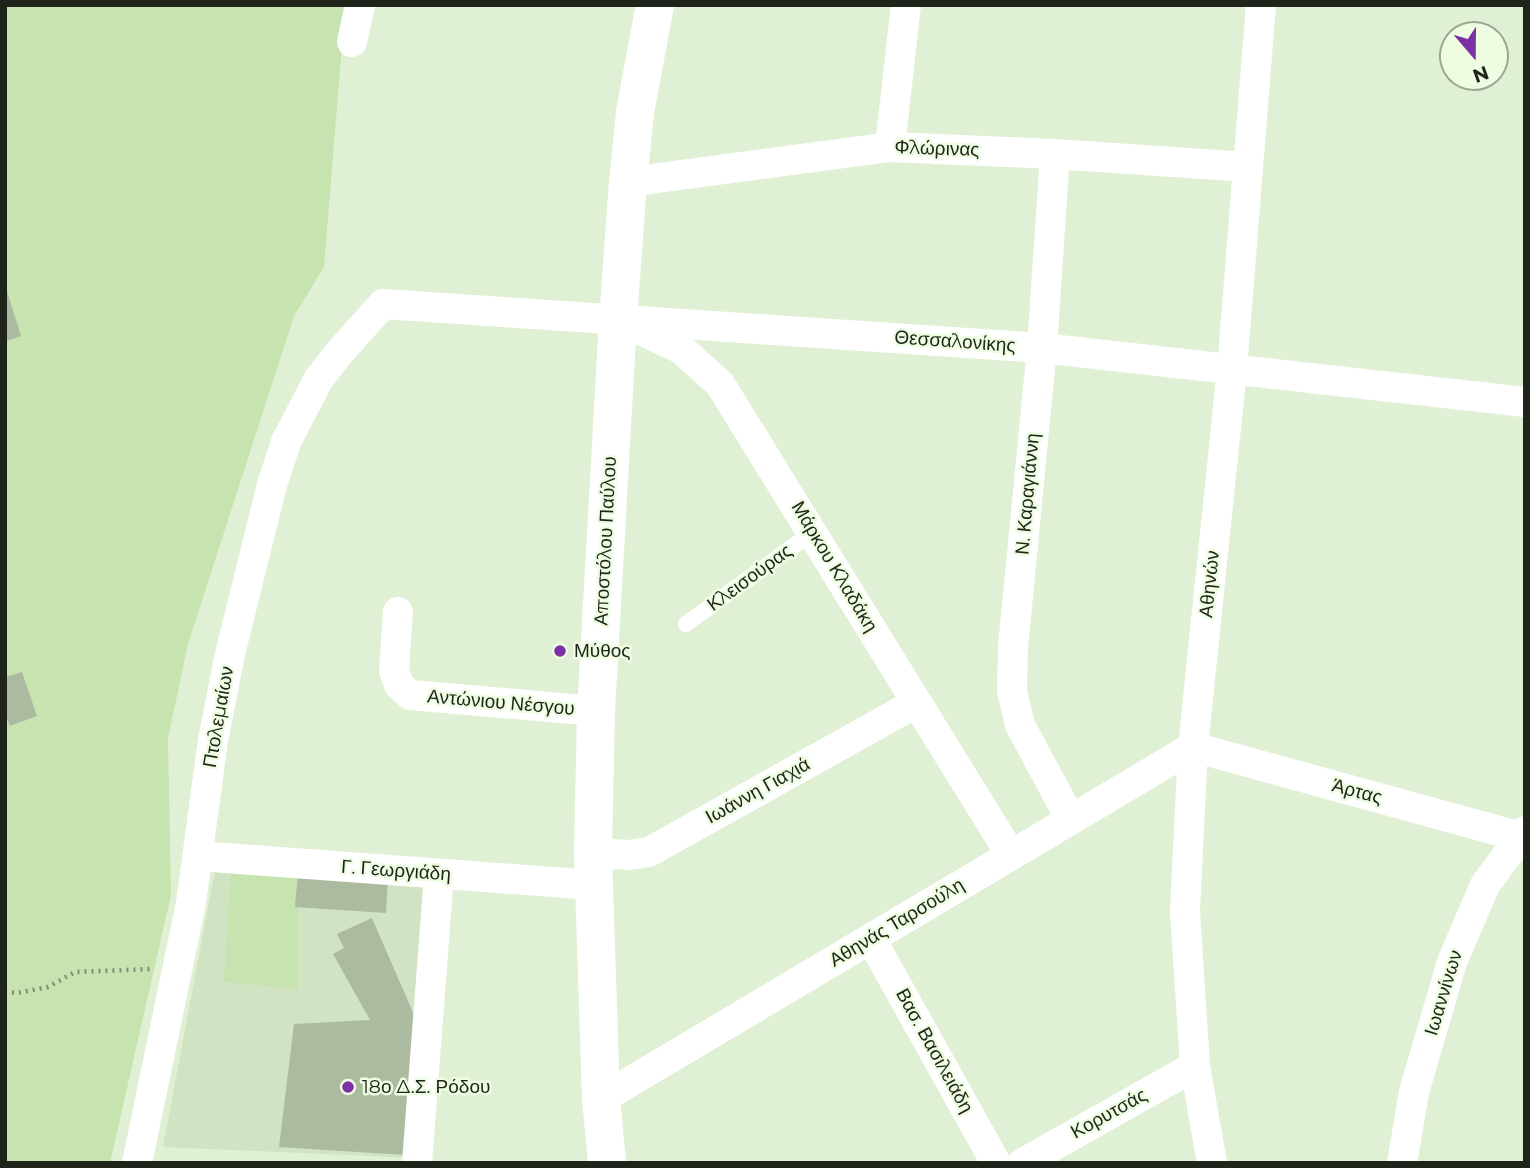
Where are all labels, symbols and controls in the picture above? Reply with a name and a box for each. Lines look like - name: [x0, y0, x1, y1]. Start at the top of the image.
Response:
- north arrow: [1439, 21, 1509, 91]
- text: N: [1470, 61, 1492, 88]
- street label: Φλώρινας: [894, 136, 980, 162]
- street label: Θεσσαλονίκης: [894, 326, 1016, 358]
- street label: Ν. Καραγιάννη: [1011, 432, 1045, 556]
- street label: Αποστόλου Παύλου: [590, 456, 622, 626]
- street label: Μάρκου Κλαδάκη: [786, 498, 882, 636]
- street label: Κλεισούρας: [703, 540, 797, 616]
- street label: Αθηνών: [1195, 549, 1225, 619]
- place label: Μύθος: [574, 640, 631, 662]
- marker: Μύθος: [552, 643, 568, 659]
- street label: Πτολεμαίων: [199, 664, 239, 770]
- street label: Αντώνιου Νέσγου: [426, 685, 576, 721]
- street label: Ιωάννη Γιαχιά: [702, 753, 814, 829]
- street label: Άρτας: [1330, 774, 1384, 810]
- street label: Γ. Γεωργιάδη: [340, 856, 452, 886]
- street label: Αθηνάς Ταρσούλη: [825, 874, 969, 972]
- street label: Ιωαννίνων: [1420, 948, 1468, 1038]
- street label: Βασ. Βασιλειάδη: [890, 985, 978, 1117]
- place label: 18ο Δ.Σ. Ρόδου: [362, 1076, 490, 1098]
- marker: 18ο Δ.Σ. Ρόδου: [340, 1079, 356, 1095]
- street label: Κορυτσάς: [1067, 1084, 1151, 1144]

